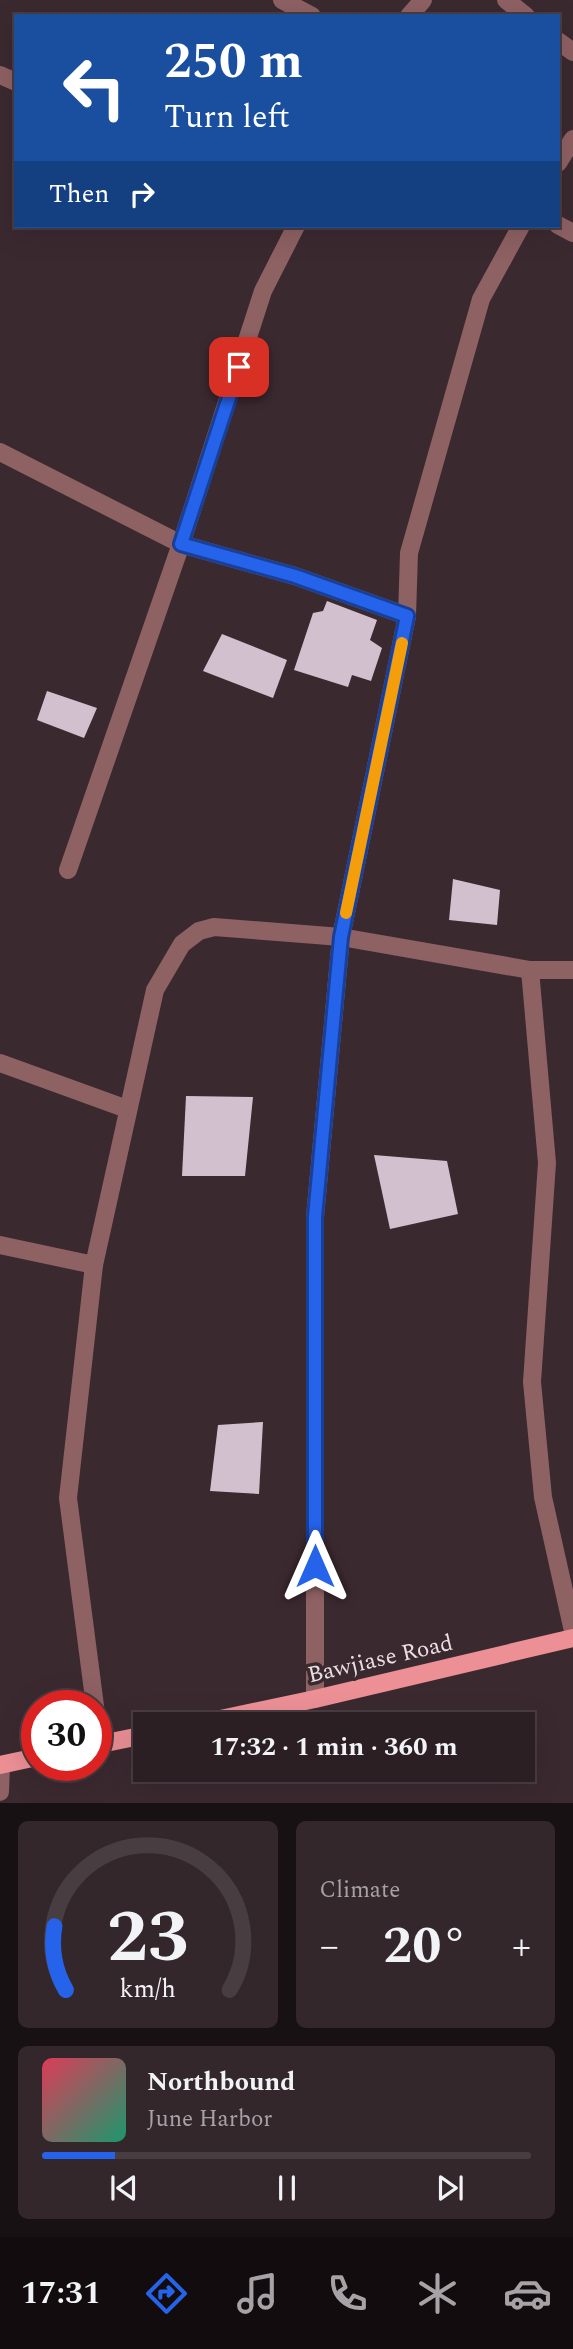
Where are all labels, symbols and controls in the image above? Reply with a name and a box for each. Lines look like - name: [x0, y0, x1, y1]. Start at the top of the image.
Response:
- text: 250 m: [164, 25, 303, 100]
- icon: left: [49, 42, 140, 133]
- text: Turn left: [164, 93, 290, 142]
- text: Then: [49, 174, 109, 214]
- icon: right: [123, 175, 161, 213]
- pin: [209, 337, 269, 397]
- icon: arrive: [220, 348, 258, 386]
- position arrow: [278, 1529, 352, 1603]
- street label: Bawjiase Road: [304, 1626, 457, 1693]
- speed limit sign: 30: [21, 1690, 112, 1781]
- text: 17:32 · 1 min · 360 m: [210, 1727, 458, 1767]
- text: Climate: [320, 1873, 400, 1908]
- text: 23: [107, 1884, 189, 1995]
- text: 20°: [383, 1907, 467, 1986]
- text: −: [320, 1918, 339, 1976]
- text: +: [512, 1918, 531, 1976]
- text: km/h: [120, 1971, 176, 2009]
- text: Northbound: [147, 2062, 295, 2102]
- text: June Harbor: [147, 2102, 272, 2137]
- icon: previous: [105, 2169, 143, 2207]
- icon: pause: [268, 2169, 306, 2207]
- icon: next: [431, 2169, 469, 2207]
- text: 17:31: [21, 2269, 101, 2318]
- icon: directions: [142, 2269, 191, 2318]
- icon: music: [233, 2269, 282, 2318]
- icon: phone: [323, 2269, 372, 2318]
- icon: climate: [413, 2269, 462, 2318]
- icon: car: [503, 2269, 552, 2318]

